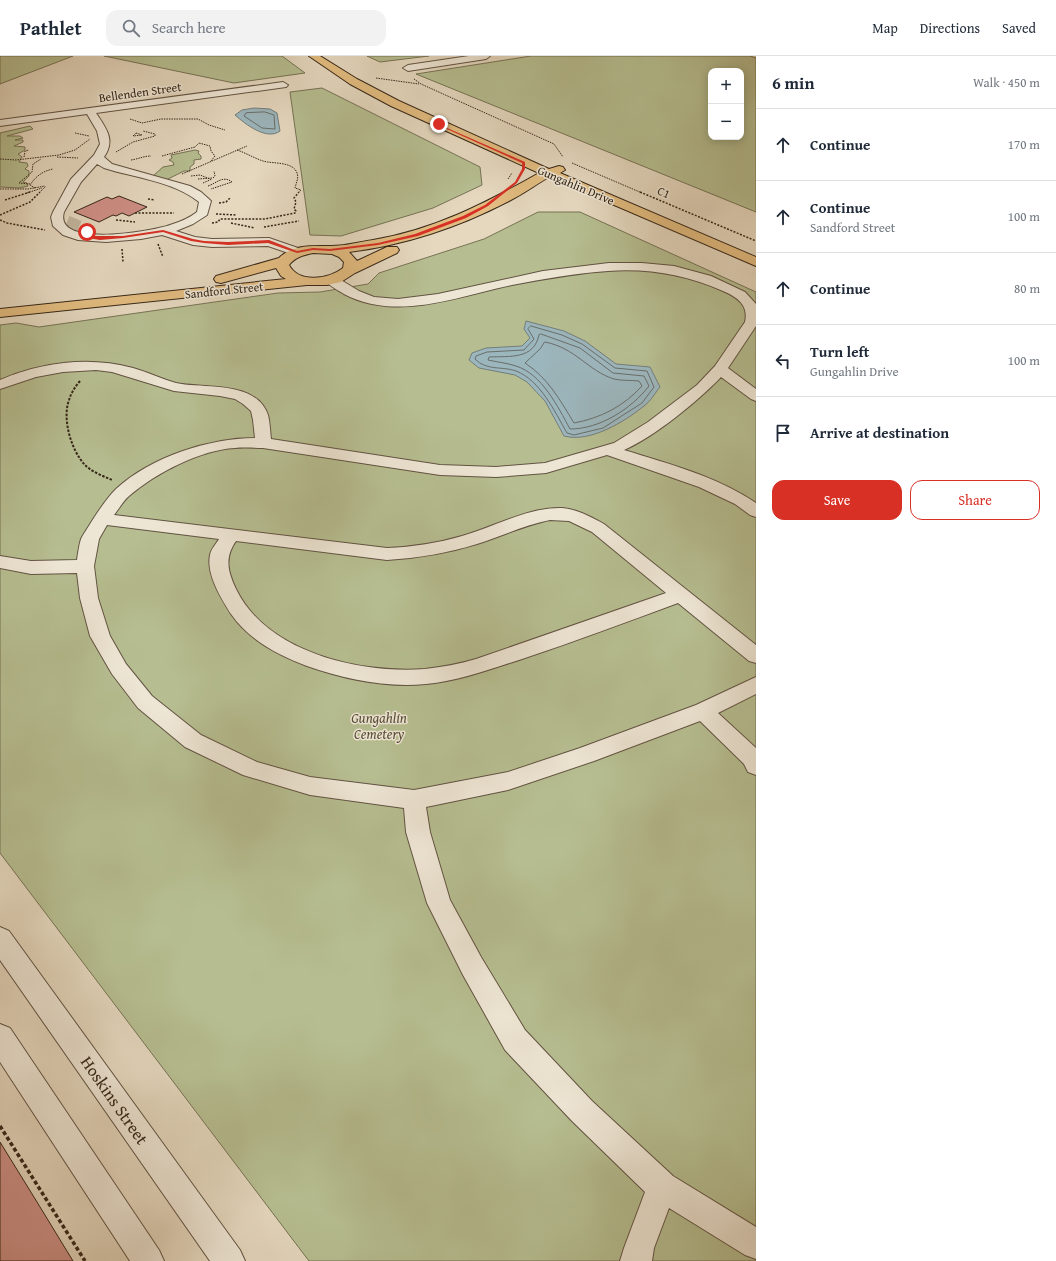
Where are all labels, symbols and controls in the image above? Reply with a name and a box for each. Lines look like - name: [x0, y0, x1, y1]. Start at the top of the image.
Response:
- search box: [106, 10, 386, 46]
- text: Pathlet: [20, 14, 82, 42]
- icon: search: [120, 17, 142, 39]
- text: Search here: [152, 17, 226, 38]
- text: Map: [872, 18, 898, 38]
- text: Directions: [920, 18, 980, 38]
- text: Saved: [1002, 18, 1036, 38]
- map controls: [708, 68, 744, 140]
- button: +: [708, 68, 744, 104]
- text: 6 min: [772, 70, 814, 95]
- text: Walk · 450 m: [973, 73, 1040, 92]
- street label: Bellenden Street: [98, 78, 183, 106]
- button: −: [708, 104, 744, 140]
- route end: [430, 115, 448, 133]
- icon: ahead: [772, 134, 794, 156]
- text: Continue: [810, 134, 871, 155]
- text: 170 m: [1008, 135, 1040, 154]
- street label: Gungahlin Drive: [535, 161, 617, 209]
- street label: C1: [655, 182, 673, 202]
- text: Continue: [810, 197, 871, 218]
- icon: ahead: [772, 206, 794, 228]
- text: 100 m: [1008, 207, 1040, 226]
- text: Sandford Street: [810, 218, 895, 237]
- route start: [78, 223, 96, 241]
- street label: Sandford Street: [184, 277, 265, 303]
- icon: ahead: [772, 278, 794, 300]
- text: Continue: [810, 278, 871, 299]
- text: 80 m: [1014, 279, 1040, 298]
- text: Turn left: [810, 341, 869, 362]
- icon: left: [772, 350, 794, 372]
- text: 100 m: [1008, 351, 1040, 370]
- text: Gungahlin Drive: [810, 362, 899, 381]
- icon: arrive: [772, 422, 794, 444]
- text: Arrive at destination: [810, 422, 949, 443]
- button: Save: [772, 480, 902, 520]
- button: Share: [910, 480, 1040, 520]
- park label: Gungahlin Cemetery: [351, 708, 407, 744]
- street label: Hoskins Street: [75, 1051, 155, 1149]

